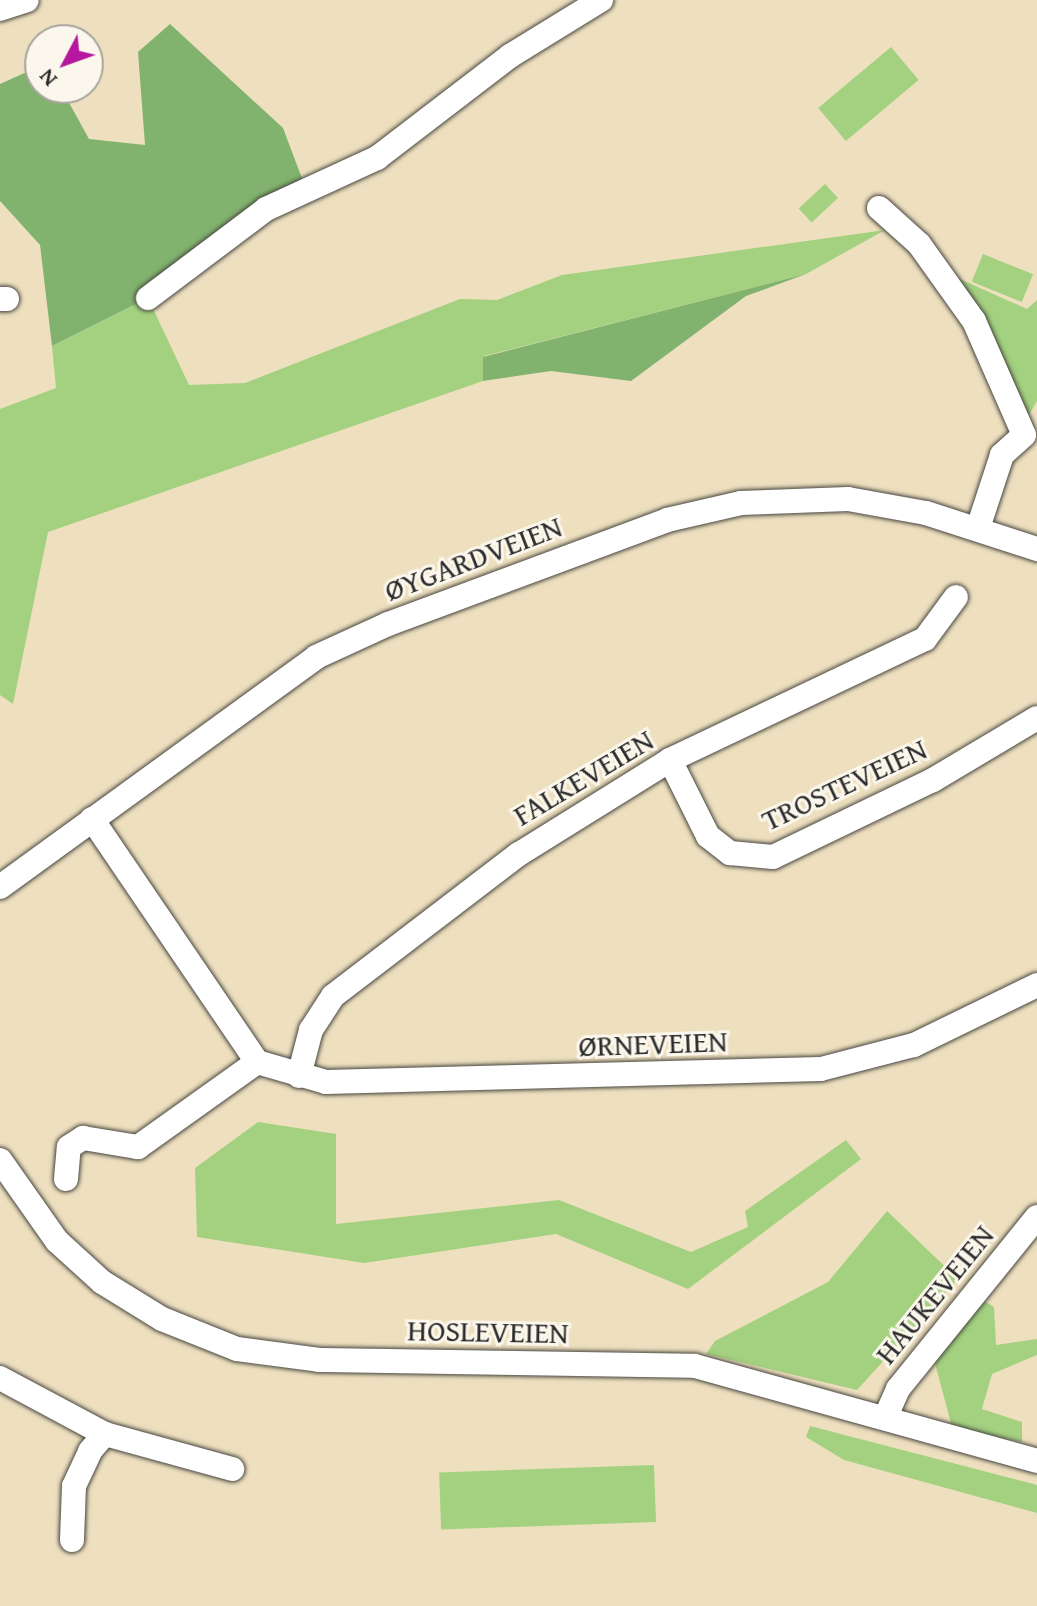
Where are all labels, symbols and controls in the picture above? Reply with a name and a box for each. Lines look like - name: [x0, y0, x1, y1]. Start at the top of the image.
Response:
- north arrow: [24, 24, 104, 104]
- text: N: [30, 62, 64, 94]
- street label: ØYGARDVEIEN: [379, 508, 567, 608]
- street label: FALKEVEIEN: [506, 721, 660, 833]
- street label: TROSTEVEIEN: [756, 730, 932, 838]
- street label: ØRNEVEIEN: [578, 1022, 728, 1064]
- street label: HAUKEVEIEN: [867, 1217, 1001, 1371]
- street label: HOSLEVEIEN: [407, 1312, 569, 1350]

